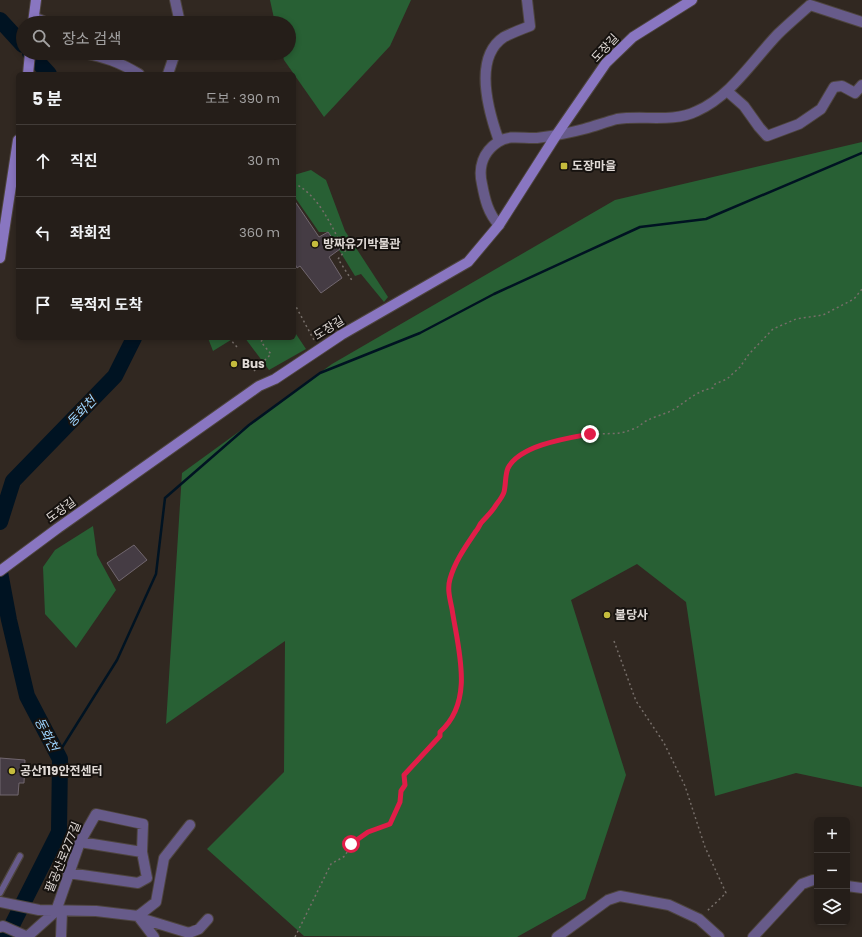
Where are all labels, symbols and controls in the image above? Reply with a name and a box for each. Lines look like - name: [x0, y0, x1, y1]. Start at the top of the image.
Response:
- search box: [16, 16, 296, 60]
- icon: search: [30, 27, 52, 49]
- text: 장소 검색: [62, 28, 121, 49]
- street label: 도장길: [587, 30, 622, 66]
- text: 5 분: [32, 87, 62, 111]
- text: 도보 · 390 m: [206, 89, 280, 108]
- icon: ahead: [32, 150, 54, 172]
- text: 직진: [70, 150, 98, 171]
- text: 30 m: [247, 151, 280, 170]
- place label: 도장마을: [572, 157, 616, 174]
- marker: 도장마을: [559, 161, 569, 171]
- icon: left: [32, 222, 54, 244]
- text: 좌회전: [70, 222, 111, 243]
- text: 360 m: [239, 223, 280, 242]
- place label: 방짜유기박물관: [323, 235, 400, 252]
- marker: 방짜유기박물관: [310, 239, 320, 249]
- icon: arrive: [32, 294, 54, 316]
- text: 목적지 도착: [70, 294, 142, 315]
- street label: 도장길: [310, 312, 347, 344]
- place label: Bus: [242, 355, 265, 372]
- marker: Bus: [229, 359, 239, 369]
- water label: 동화천: [62, 391, 101, 431]
- route end: [581, 425, 599, 443]
- street label: 도장길: [42, 493, 79, 526]
- place label: 불당사: [615, 606, 648, 623]
- marker: 불당사: [602, 610, 612, 620]
- water label: 동화천: [30, 714, 64, 755]
- place label: 공산119안전센터: [20, 762, 103, 779]
- marker: 공산119안전센터: [7, 766, 17, 776]
- map controls: [814, 817, 850, 925]
- button: +: [814, 817, 850, 853]
- street label: 팔공산로277길: [41, 819, 85, 895]
- route start: [342, 835, 360, 853]
- button: −: [814, 853, 850, 889]
- button: layers: [814, 889, 850, 925]

